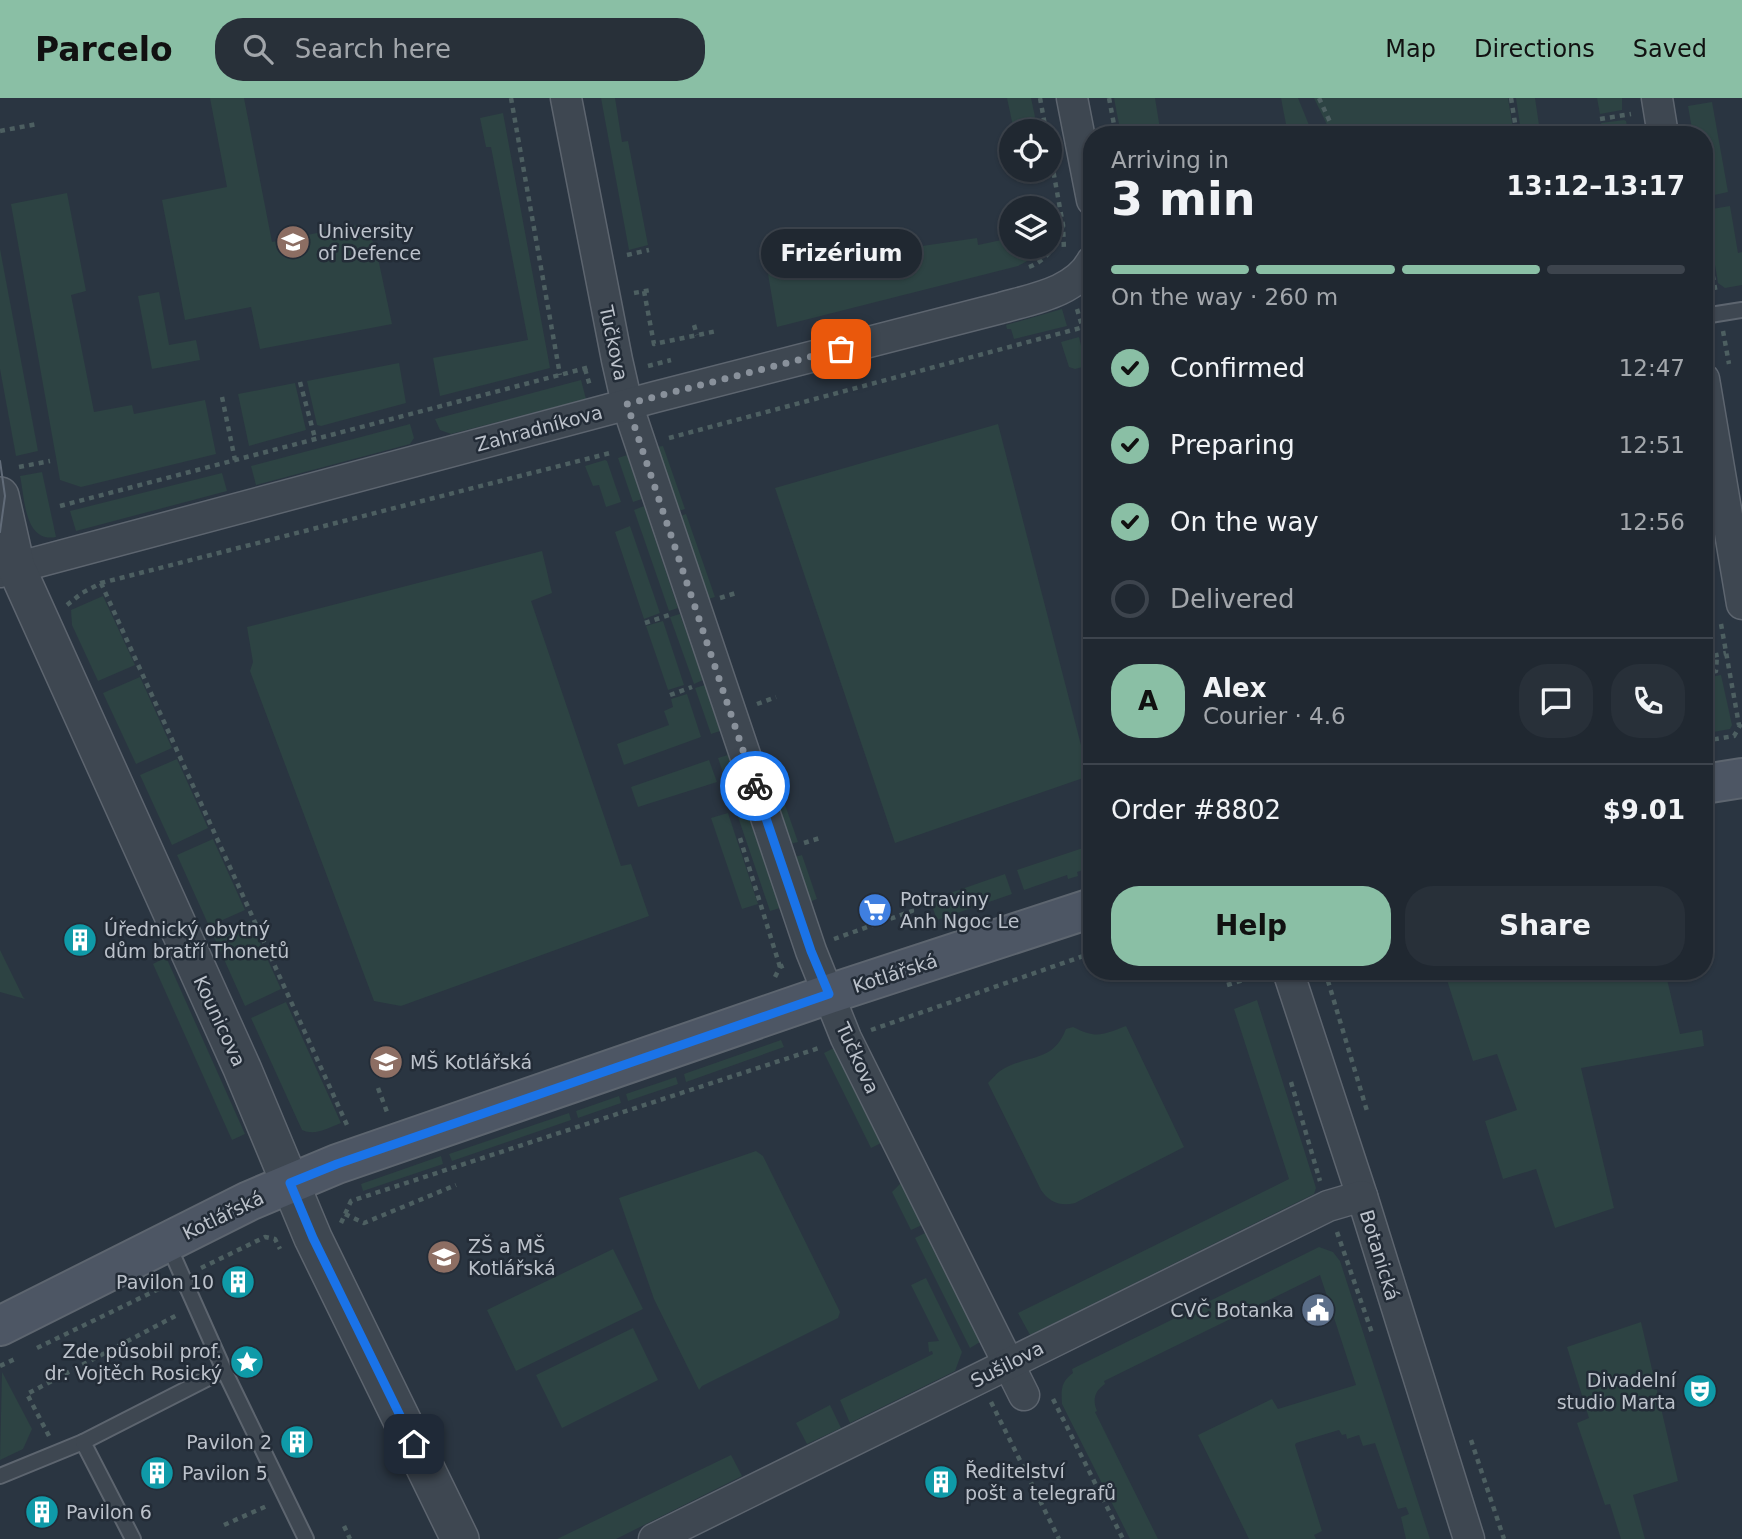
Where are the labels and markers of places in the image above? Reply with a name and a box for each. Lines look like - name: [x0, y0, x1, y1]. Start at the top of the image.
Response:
- place label: University of Defence: [318, 220, 421, 264]
- school or university icon: University of Defence: [274, 223, 312, 261]
- callout: Frizérium: [760, 230, 922, 279]
- pin: [811, 319, 871, 379]
- place label: Potraviny Anh Ngoc Le: [900, 888, 1019, 932]
- supermarket icon: Potraviny Anh Ngoc Le: [856, 891, 894, 929]
- place label: Úřednický obytný dům bratří Thonetů: [104, 917, 289, 962]
- building icon: Úřednický obytný dům bratří Thonetů: [61, 921, 99, 959]
- school or university icon: MŠ Kotlářská: [367, 1043, 405, 1081]
- place label: MŠ Kotlářská: [410, 1050, 532, 1073]
- place label: ZŠ a MŠ Kotlářská: [468, 1234, 556, 1279]
- school or university icon: ZŠ a MŠ Kotlářská: [425, 1238, 463, 1276]
- building icon: Pavilon 10: [219, 1263, 257, 1301]
- place label: Pavilon 10: [116, 1271, 214, 1293]
- public building icon: CVČ Botanka: [1299, 1291, 1337, 1329]
- place label: CVČ Botanka: [1170, 1298, 1294, 1321]
- place label: Zde působil prof. dr. Vojtěch Rosický: [45, 1340, 222, 1384]
- place icon: Zde působil prof. dr. Vojtěch Rosický: [228, 1343, 266, 1381]
- place label: Divadelní studio Marta: [1557, 1369, 1677, 1413]
- theatre icon: Divadelní studio Marta: [1681, 1372, 1719, 1410]
- pin: [384, 1414, 444, 1474]
- building icon: Pavilon 2: [278, 1423, 316, 1461]
- place label: Pavilon 2: [186, 1431, 272, 1453]
- building icon: Pavilon 5: [138, 1454, 176, 1492]
- place label: Ředitelství pošt a telegrafů: [965, 1460, 1116, 1504]
- place label: Pavilon 5: [182, 1462, 268, 1484]
- building icon: Ředitelství pošt a telegrafů: [922, 1463, 960, 1501]
- building icon: Pavilon 6: [23, 1493, 61, 1531]
- place label: Pavilon 6: [66, 1501, 152, 1523]

